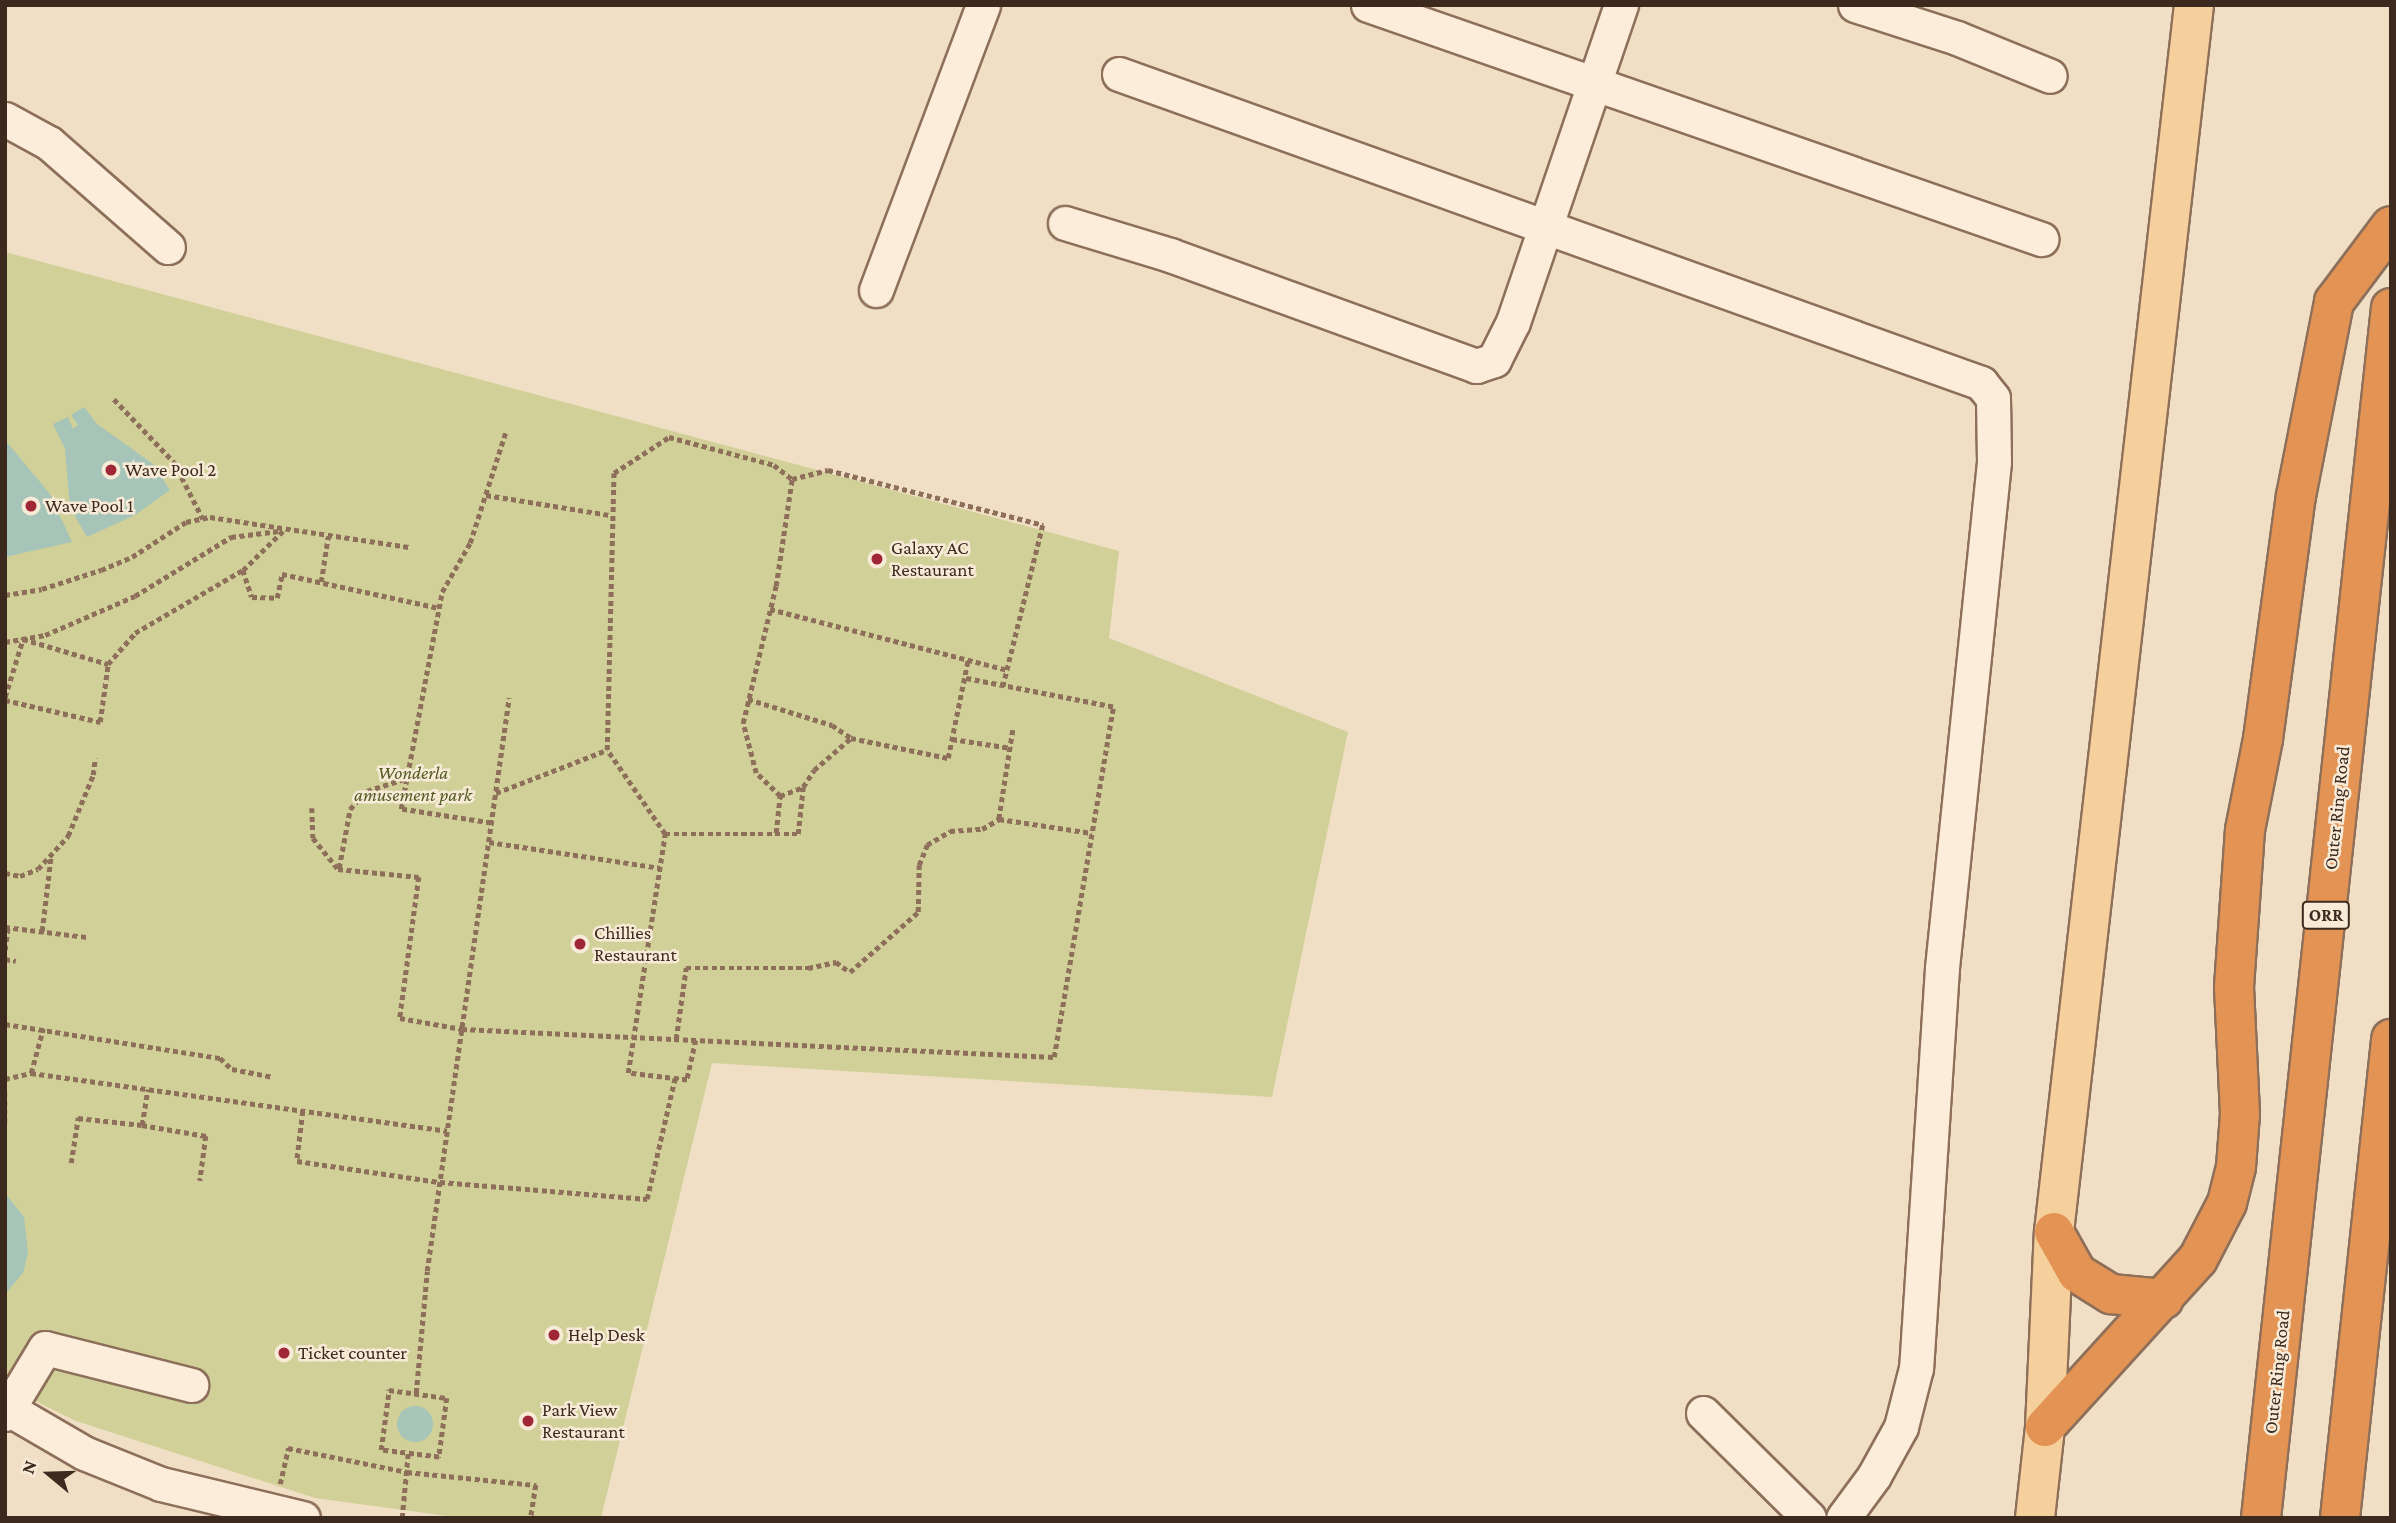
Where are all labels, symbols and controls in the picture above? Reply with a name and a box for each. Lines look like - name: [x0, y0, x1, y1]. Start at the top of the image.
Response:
- place label: Wave Pool 2: [125, 459, 216, 481]
- marker: Wave Pool 2: [103, 462, 119, 478]
- place label: Wave Pool 1: [45, 495, 134, 517]
- marker: Wave Pool 1: [23, 498, 39, 514]
- place label: Galaxy AC Restaurant: [891, 537, 974, 581]
- marker: Galaxy AC Restaurant: [869, 551, 885, 567]
- street label: Outer Ring Road: [2319, 745, 2355, 871]
- park label: Wonderla amusement park: [354, 762, 472, 806]
- road number: ORR: [2302, 900, 2350, 930]
- place label: Chillies Restaurant: [594, 922, 677, 966]
- marker: Chillies Restaurant: [572, 936, 588, 952]
- street label: Outer Ring Road: [2259, 1309, 2295, 1435]
- place label: Help Desk: [568, 1324, 645, 1346]
- marker: Help Desk: [546, 1327, 562, 1343]
- place label: Ticket counter: [298, 1342, 407, 1364]
- marker: Ticket counter: [276, 1345, 292, 1361]
- place label: Park View Restaurant: [542, 1399, 625, 1443]
- marker: Park View Restaurant: [520, 1413, 536, 1429]
- north arrow: [14, 1439, 84, 1509]
- text: N: [17, 1457, 41, 1477]

